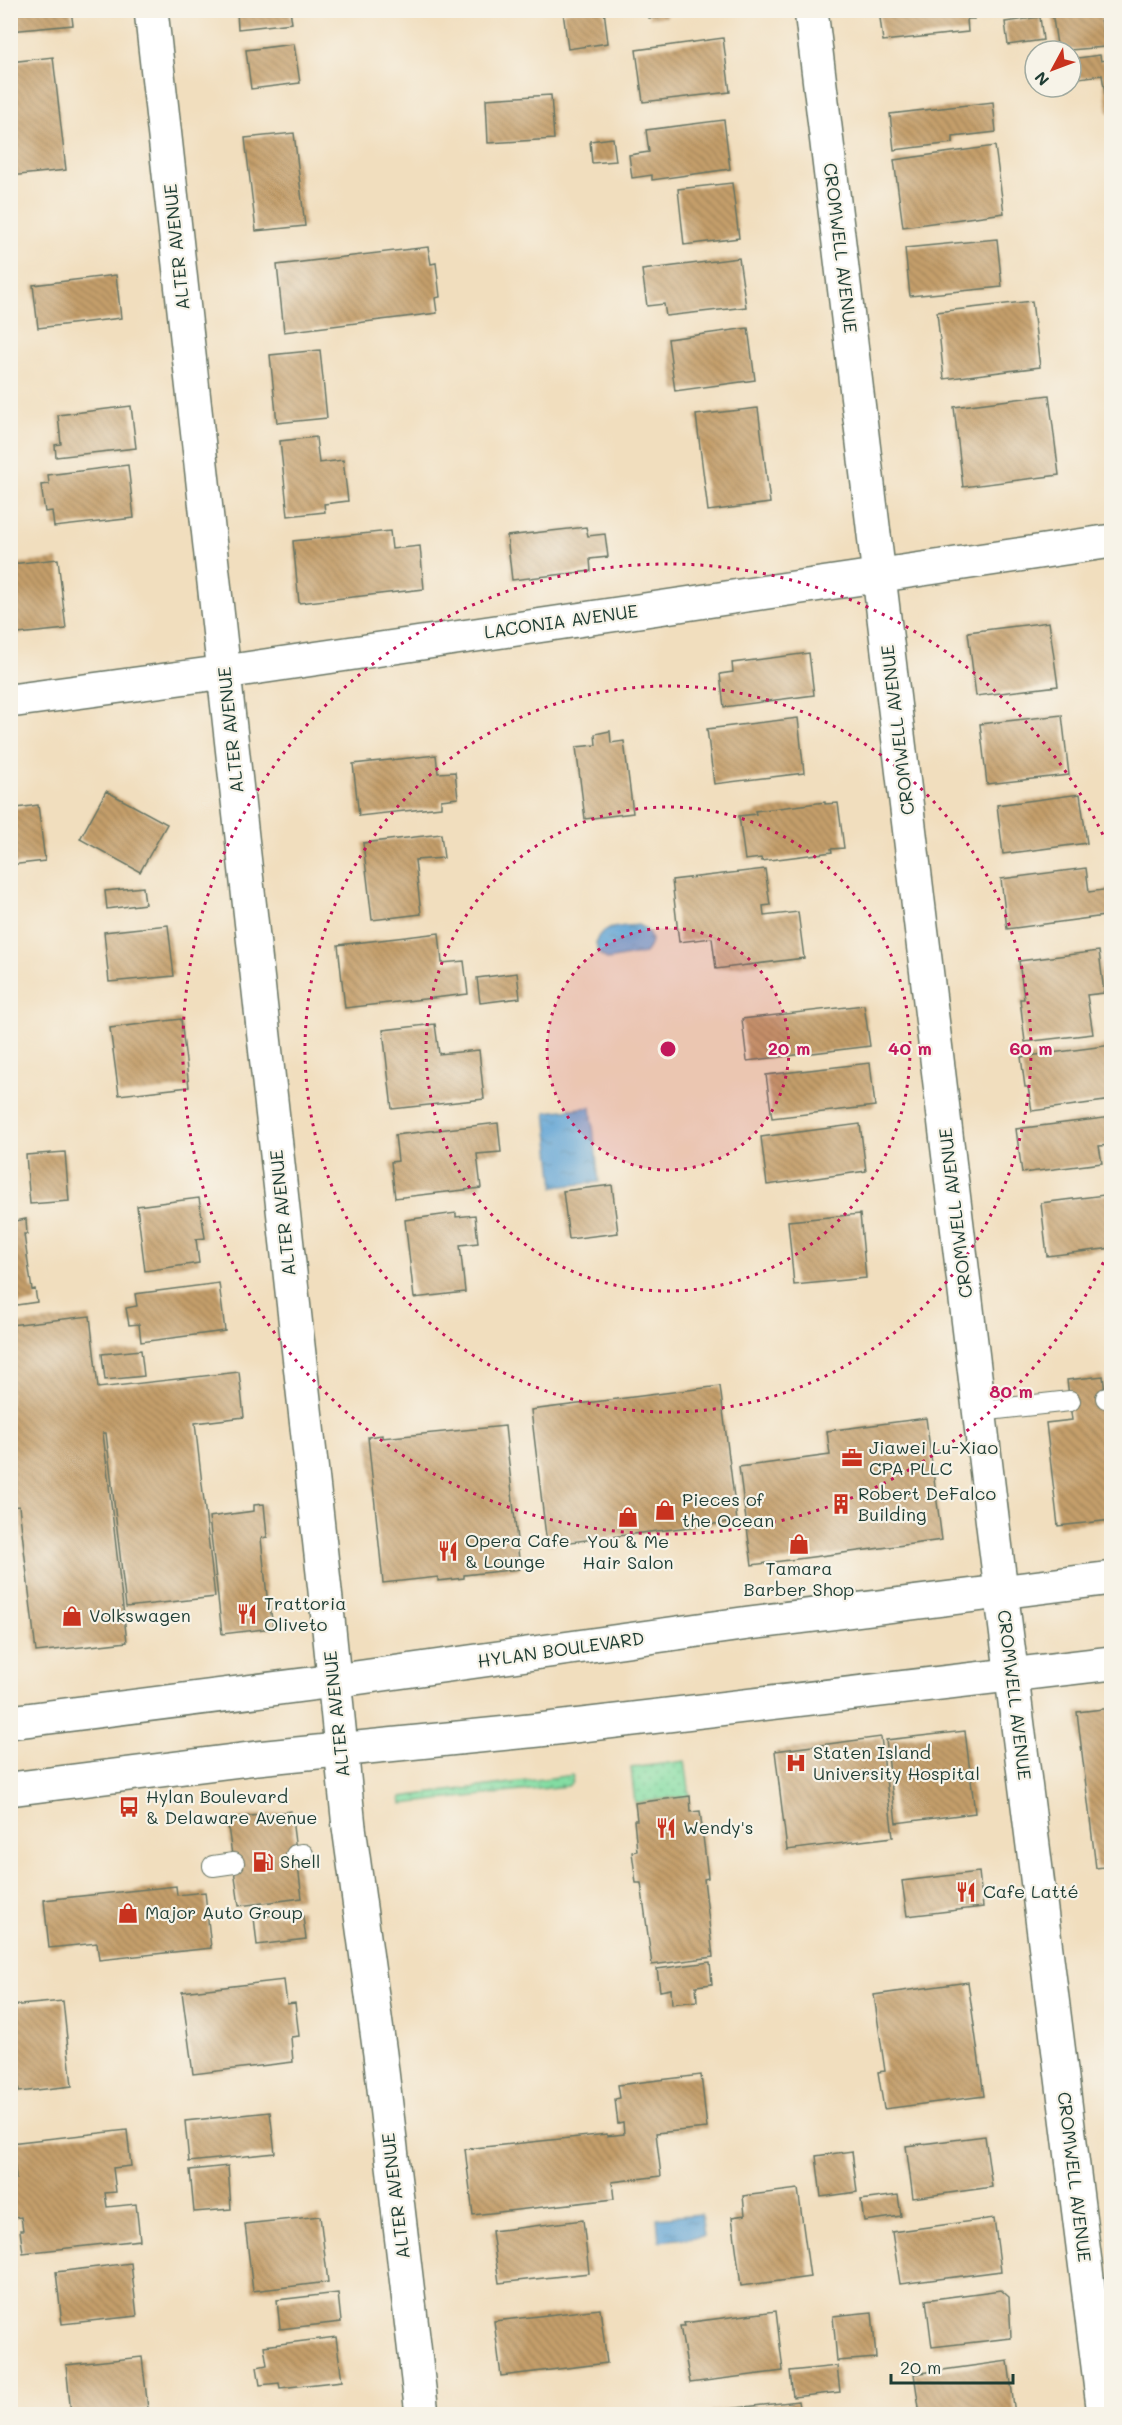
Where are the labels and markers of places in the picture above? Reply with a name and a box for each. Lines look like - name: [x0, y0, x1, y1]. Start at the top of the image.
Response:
- centre of rings: [658, 1039, 678, 1059]
- place label: Jiawei Lu-Xiao CPA PLLC: [869, 1435, 999, 1480]
- office icon: Jiawei Lu-Xiao CPA PLLC: [840, 1446, 864, 1470]
- place label: Robert DeFalco Building: [858, 1481, 996, 1526]
- place label: Pieces of the Ocean: [682, 1487, 774, 1532]
- building icon: Robert DeFalco Building: [829, 1492, 853, 1516]
- shop icon: Pieces of the Ocean: [653, 1498, 677, 1522]
- shop icon: You & Me Hair Salon: [616, 1505, 640, 1529]
- place label: Opera Cafe & Lounge: [465, 1528, 570, 1573]
- place label: You & Me Hair Salon: [583, 1529, 673, 1574]
- shop icon: Tamara Barber Shop: [787, 1532, 811, 1556]
- restaurant icon: Opera Cafe & Lounge: [436, 1539, 460, 1563]
- place label: Tamara Barber Shop: [744, 1556, 854, 1601]
- place label: Trattoria Oliveto: [264, 1591, 347, 1636]
- restaurant icon: Trattoria Oliveto: [235, 1602, 259, 1626]
- place label: Volkswagen: [89, 1603, 191, 1627]
- shop icon: Volkswagen: [60, 1604, 84, 1628]
- place label: Staten Island University Hospital: [813, 1740, 980, 1785]
- hospital icon: Staten Island University Hospital: [784, 1751, 808, 1775]
- place label: Hylan Boulevard & Delaware Avenue: [146, 1784, 317, 1829]
- bus stop icon: Hylan Boulevard & Delaware Avenue: [117, 1795, 141, 1819]
- place label: Wendy's: [683, 1815, 753, 1839]
- restaurant icon: Wendy's: [654, 1816, 678, 1840]
- place label: Shell: [280, 1849, 320, 1873]
- fuel station icon: Shell: [251, 1850, 275, 1874]
- place label: Cafe Latté: [983, 1879, 1079, 1903]
- restaurant icon: Cafe Latté: [954, 1880, 978, 1904]
- place label: Major Auto Group: [145, 1900, 303, 1924]
- shop icon: Major Auto Group: [116, 1901, 140, 1925]

